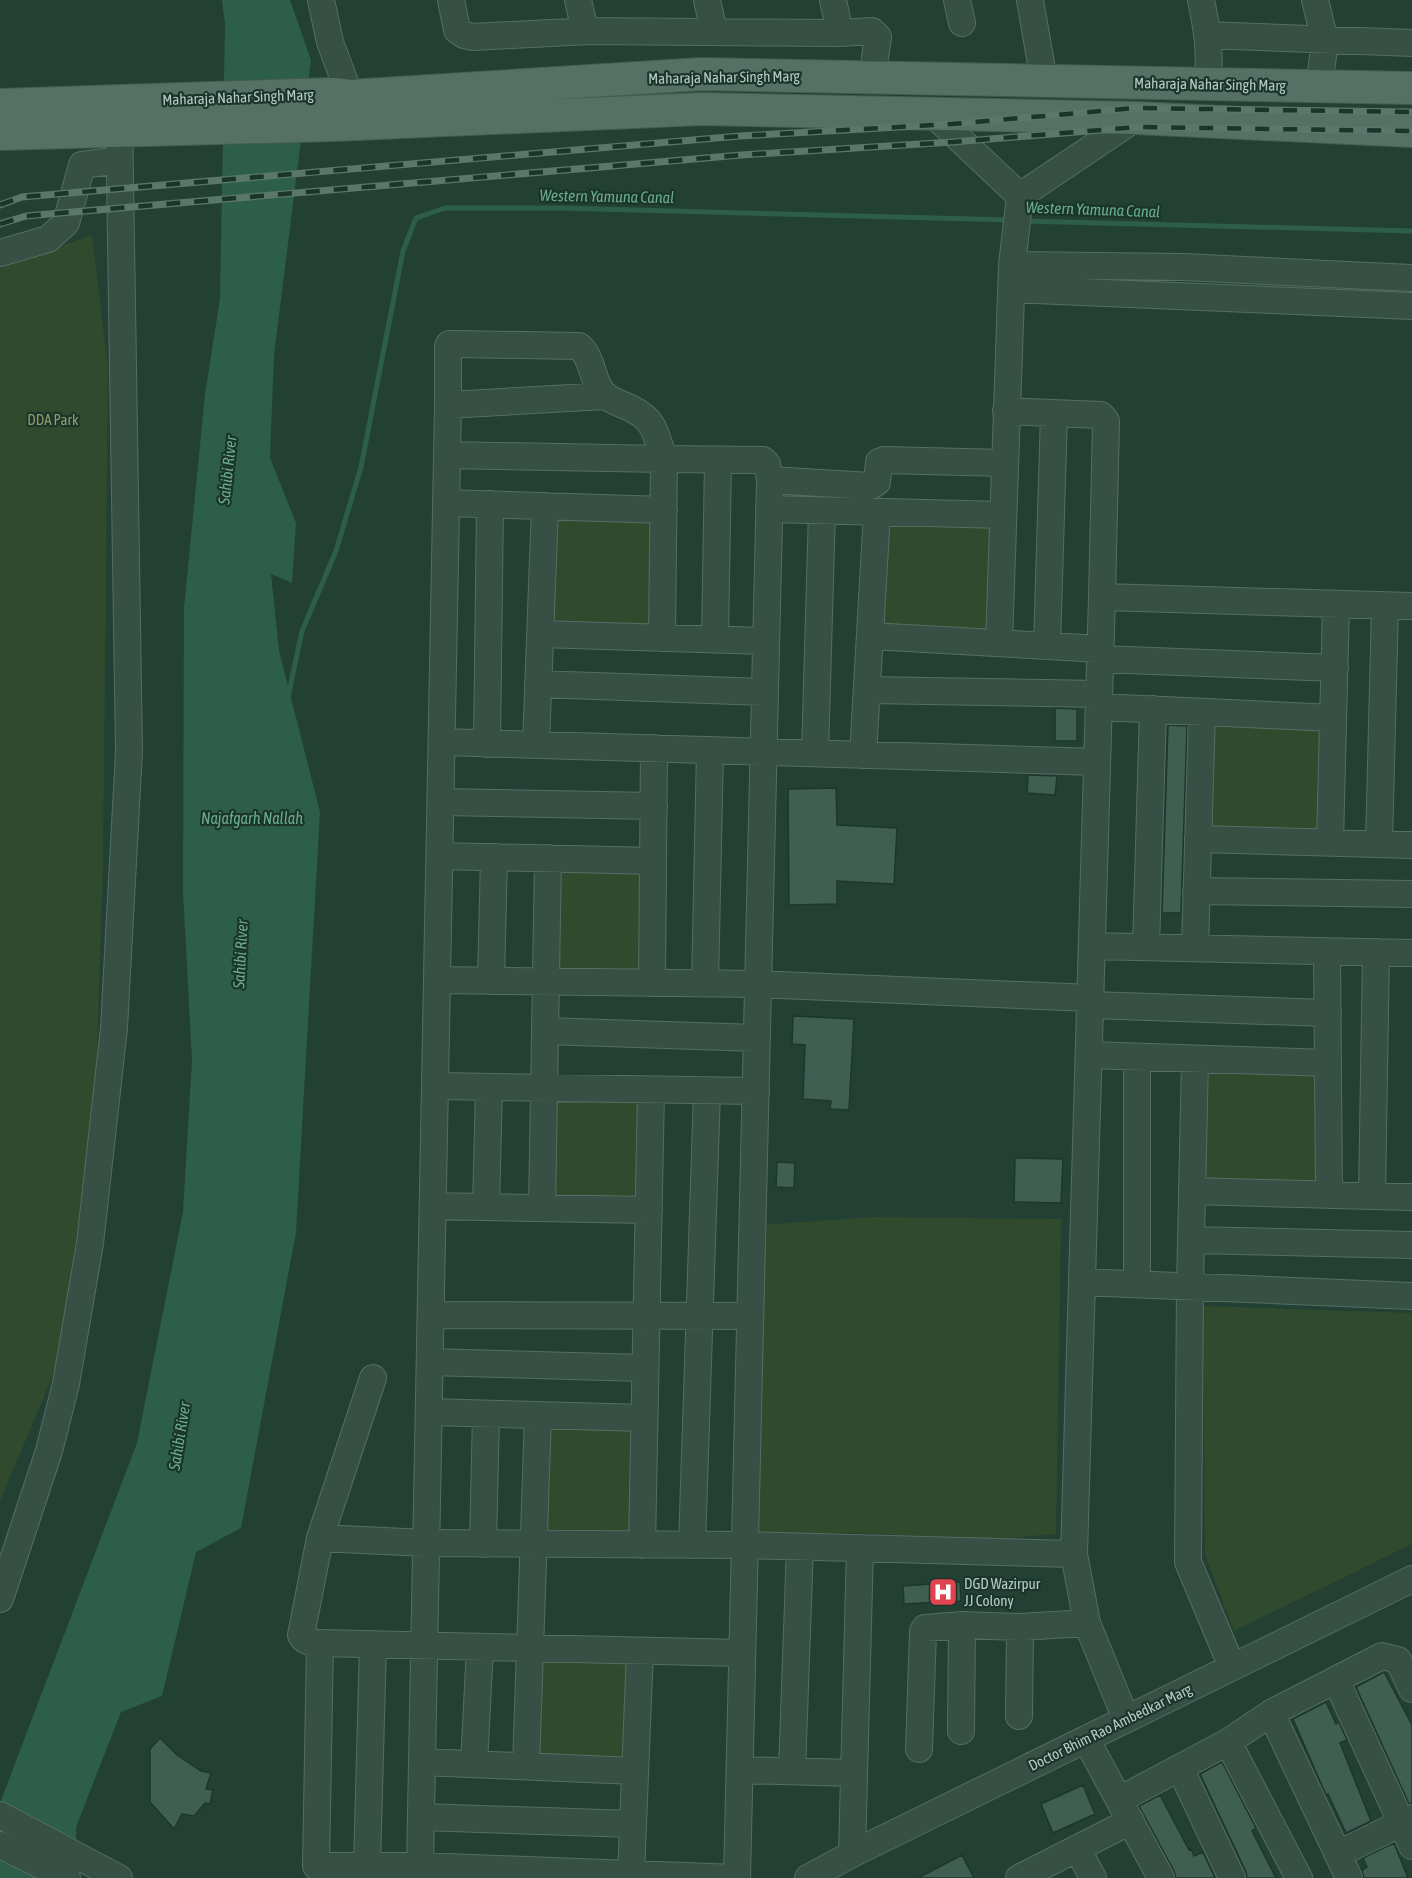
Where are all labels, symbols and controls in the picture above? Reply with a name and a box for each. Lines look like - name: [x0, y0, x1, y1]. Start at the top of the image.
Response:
- street label: Maharaja Nahar Singh Marg: [648, 67, 801, 87]
- street label: Maharaja Nahar Singh Marg: [1134, 74, 1287, 94]
- street label: Maharaja Nahar Singh Marg: [162, 86, 315, 108]
- water label: Western Yamuna Canal: [539, 186, 675, 206]
- water label: Western Yamuna Canal: [1025, 198, 1161, 220]
- park label: DDA Park: [27, 411, 79, 428]
- water label: Sahibi River: [214, 433, 240, 506]
- water label: Najafgarh Nallah: [201, 809, 303, 828]
- water label: Sahibi River: [229, 918, 251, 990]
- water label: Sahibi River: [165, 1399, 193, 1473]
- place label: DGD Wazirpur JJ Colony: [964, 1575, 1041, 1609]
- hospital icon: DGD Wazirpur JJ Colony: [927, 1576, 959, 1608]
- street label: Doctor Bhim Rao Ambedkar Marg: [1026, 1680, 1195, 1774]

